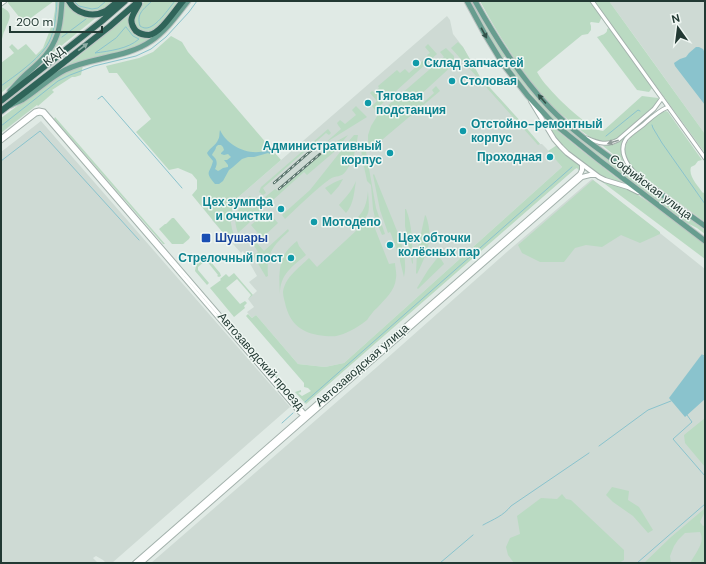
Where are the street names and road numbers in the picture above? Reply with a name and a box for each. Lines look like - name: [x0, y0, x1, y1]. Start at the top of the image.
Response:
- street label: КАД: [40, 42, 68, 70]
- street label: Софийская улица: [606, 151, 696, 224]
- street label: Автозаводский проезд: [214, 309, 308, 413]
- street label: Автозаводская улица: [312, 320, 412, 410]

